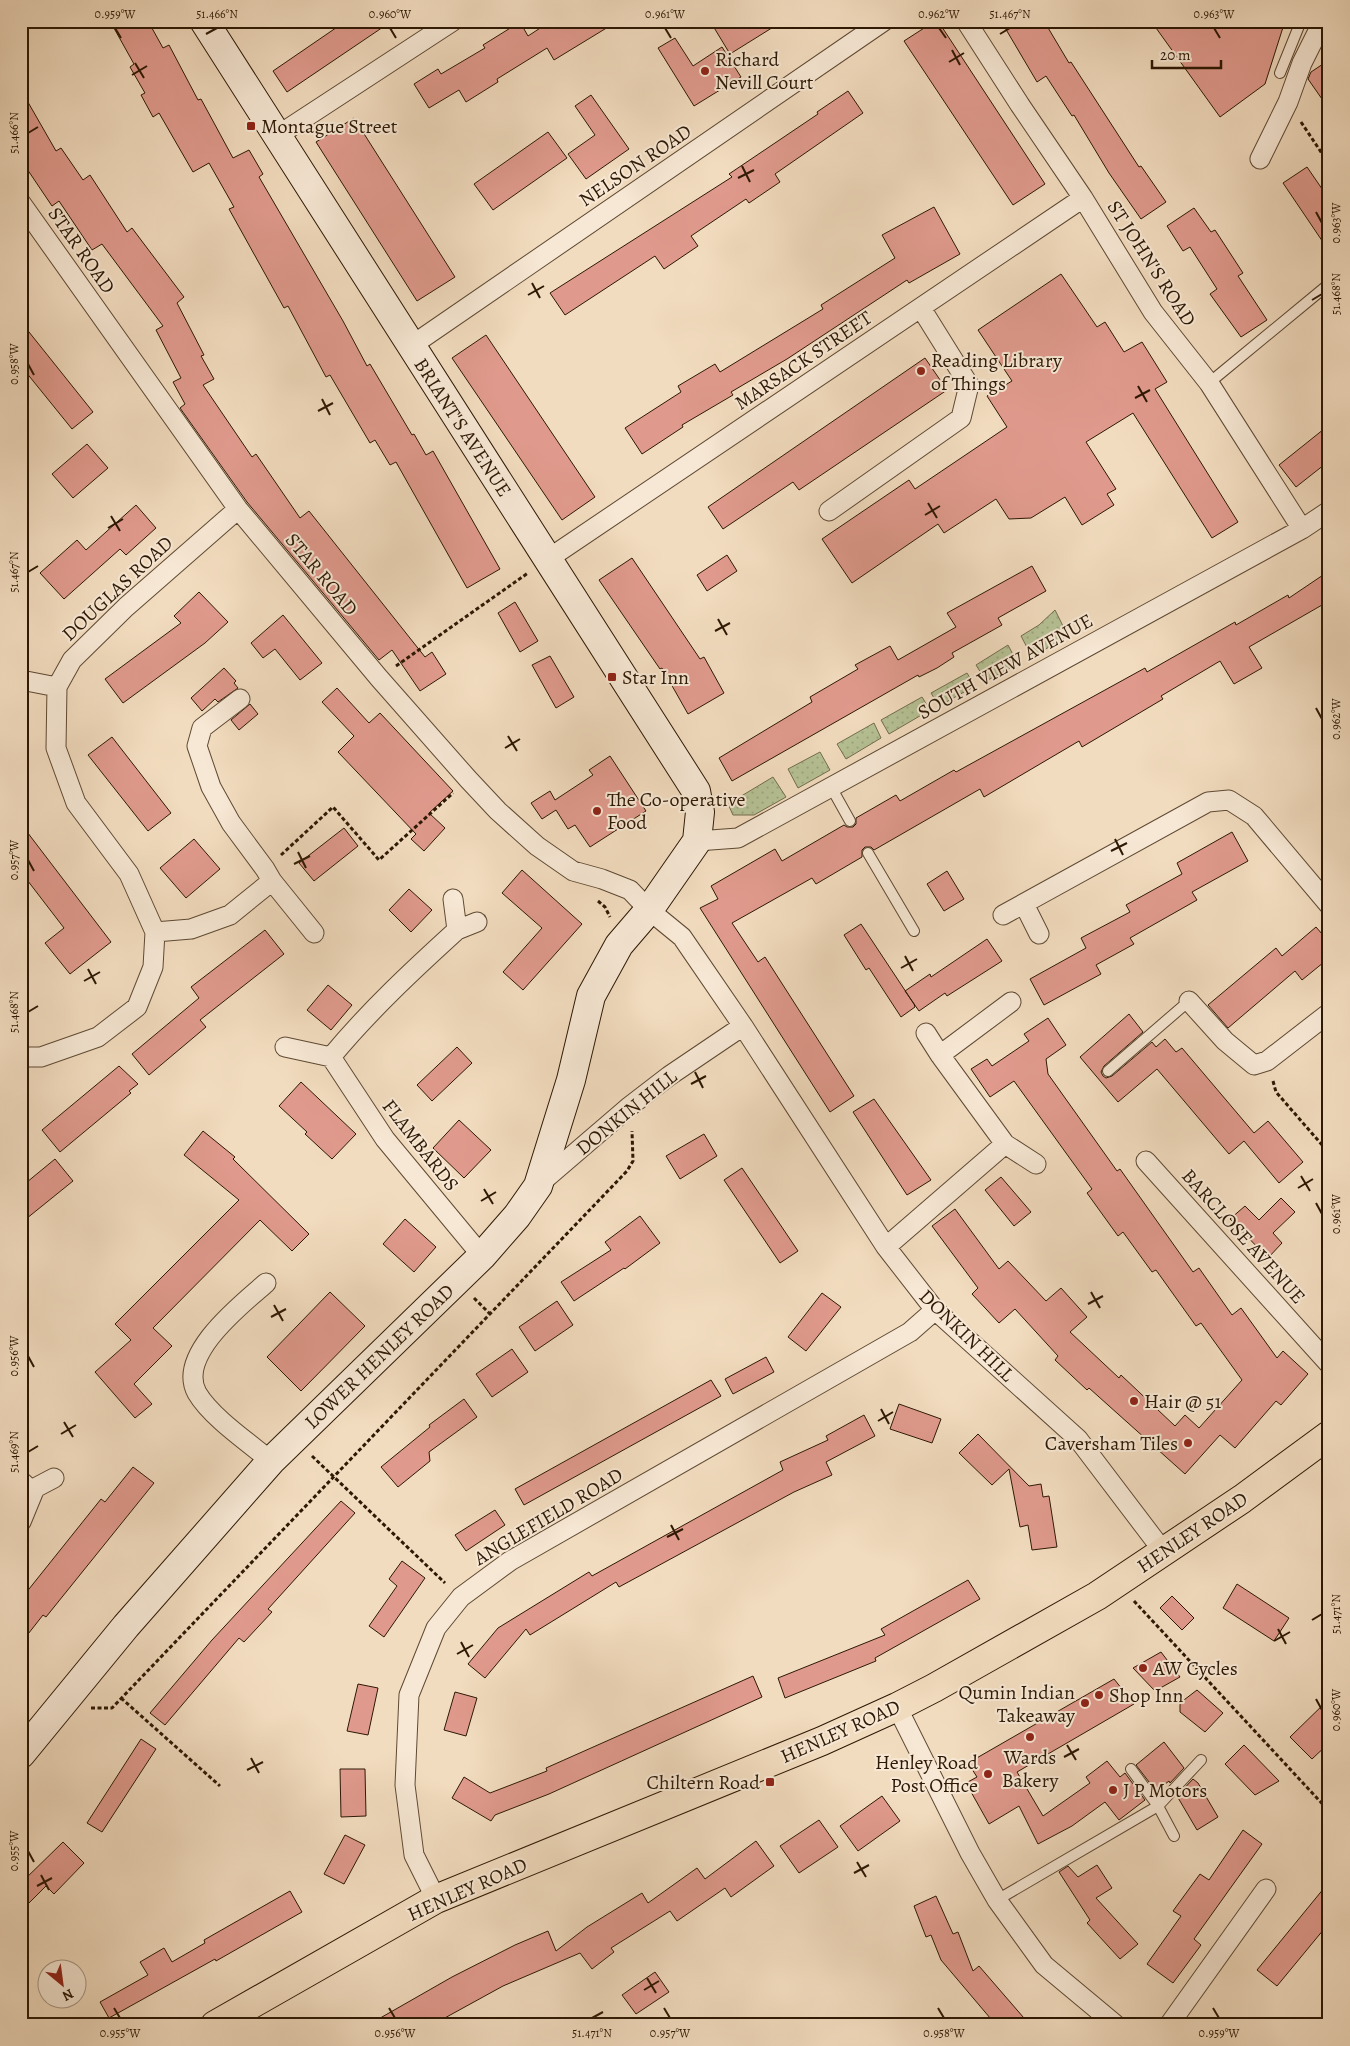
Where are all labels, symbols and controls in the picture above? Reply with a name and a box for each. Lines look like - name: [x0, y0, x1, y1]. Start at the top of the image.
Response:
- text: 0.959°W: [95, 6, 136, 22]
- text: 51.466°N: [196, 6, 238, 22]
- text: 0.960°W: [369, 6, 412, 22]
- text: 0.961°W: [645, 6, 686, 22]
- text: 0.962°W: [918, 6, 961, 22]
- text: 51.467°N: [989, 6, 1031, 22]
- text: 0.963°W: [1194, 6, 1235, 22]
- scale bar: [1152, 38, 1221, 70]
- text: 20 m: [1160, 45, 1191, 65]
- place label: Richard Nevill Court: [715, 46, 814, 96]
- marker: Richard Nevill Court: [699, 65, 711, 77]
- text: 51.466°N: [6, 112, 22, 154]
- place label: Montague Street: [261, 113, 398, 140]
- street label: NELSON ROAD: [574, 118, 697, 213]
- marker: Montague Street: [245, 120, 257, 132]
- street label: ST JOHN'S ROAD: [1101, 195, 1202, 331]
- street label: STAR ROAD: [42, 201, 121, 299]
- text: 0.963°W: [1328, 202, 1344, 243]
- text: 51.468°N: [1328, 273, 1344, 315]
- street label: MARSACK STREET: [729, 304, 877, 416]
- text: 0.958°W: [6, 343, 22, 385]
- place label: Reading Library of Things: [931, 347, 1063, 397]
- street label: BRIANT'S AVENUE: [408, 353, 518, 502]
- marker: Reading Library of Things: [915, 365, 927, 377]
- street label: STAR ROAD: [279, 527, 364, 621]
- street label: DOUGLAS ROAD: [56, 530, 179, 647]
- text: 51.467°N: [6, 551, 22, 593]
- street label: SOUTH VIEW AVENUE: [913, 607, 1098, 726]
- place label: Star Inn: [622, 664, 689, 691]
- marker: Star Inn: [606, 671, 618, 683]
- text: 0.962°W: [1328, 697, 1344, 740]
- place label: The Co-operative Food: [607, 786, 745, 836]
- marker: The Co-operative Food: [591, 805, 603, 817]
- text: 0.957°W: [6, 839, 22, 880]
- text: 51.468°N: [6, 991, 22, 1033]
- street label: DONKIN HILL: [570, 1063, 683, 1161]
- street label: FLAMBARDS: [376, 1094, 465, 1197]
- street label: BARCLOSE AVENUE: [1176, 1163, 1312, 1310]
- text: 0.961°W: [1328, 1193, 1344, 1234]
- street label: LOWER HENLEY ROAD: [299, 1278, 460, 1435]
- street label: DONKIN HILL: [913, 1283, 1021, 1388]
- text: 0.956°W: [6, 1335, 22, 1377]
- place label: Hair @ 51: [1144, 1388, 1221, 1415]
- marker: Hair @ 51: [1128, 1395, 1140, 1407]
- place label: Caversham Tiles: [1045, 1430, 1178, 1457]
- text: 51.469°N: [6, 1431, 22, 1473]
- marker: Caversham Tiles: [1182, 1437, 1194, 1449]
- street label: ANGLEFIELD ROAD: [468, 1461, 628, 1572]
- street label: HENLEY ROAD: [1132, 1485, 1253, 1579]
- text: 51.471°N: [1328, 1594, 1344, 1634]
- place label: AW Cycles: [1152, 1655, 1238, 1682]
- marker: AW Cycles: [1137, 1662, 1149, 1674]
- place label: Qumin Indian Takeaway: [958, 1679, 1076, 1729]
- place label: Shop Inn: [1109, 1682, 1184, 1709]
- text: 0.960°W: [1328, 1688, 1344, 1731]
- marker: Shop Inn: [1093, 1689, 1105, 1701]
- street label: HENLEY ROAD: [776, 1693, 904, 1770]
- marker: Qumin Indian Takeaway: [1079, 1697, 1091, 1709]
- marker: Wards Bakery: [1024, 1731, 1036, 1743]
- place label: Wards Bakery: [1002, 1744, 1059, 1794]
- place label: Henley Road Post Office: [875, 1749, 978, 1799]
- marker: Henley Road Post Office: [982, 1768, 994, 1780]
- place label: Chiltern Road: [647, 1769, 760, 1796]
- marker: Chiltern Road: [764, 1776, 776, 1788]
- place label: J P Motors: [1123, 1777, 1207, 1804]
- marker: J P Motors: [1107, 1784, 1119, 1796]
- text: 0.955°W: [6, 1830, 22, 1871]
- street label: HENLEY ROAD: [403, 1851, 531, 1928]
- north arrow: [38, 1958, 88, 2008]
- text: N: [59, 1984, 77, 2006]
- text: 0.955°W: [100, 2025, 141, 2041]
- text: 0.956°W: [374, 2025, 416, 2041]
- text: 51.471°N: [572, 2025, 612, 2041]
- text: 0.957°W: [650, 2025, 691, 2041]
- text: 0.958°W: [923, 2025, 965, 2041]
- text: 0.959°W: [1199, 2025, 1240, 2041]

